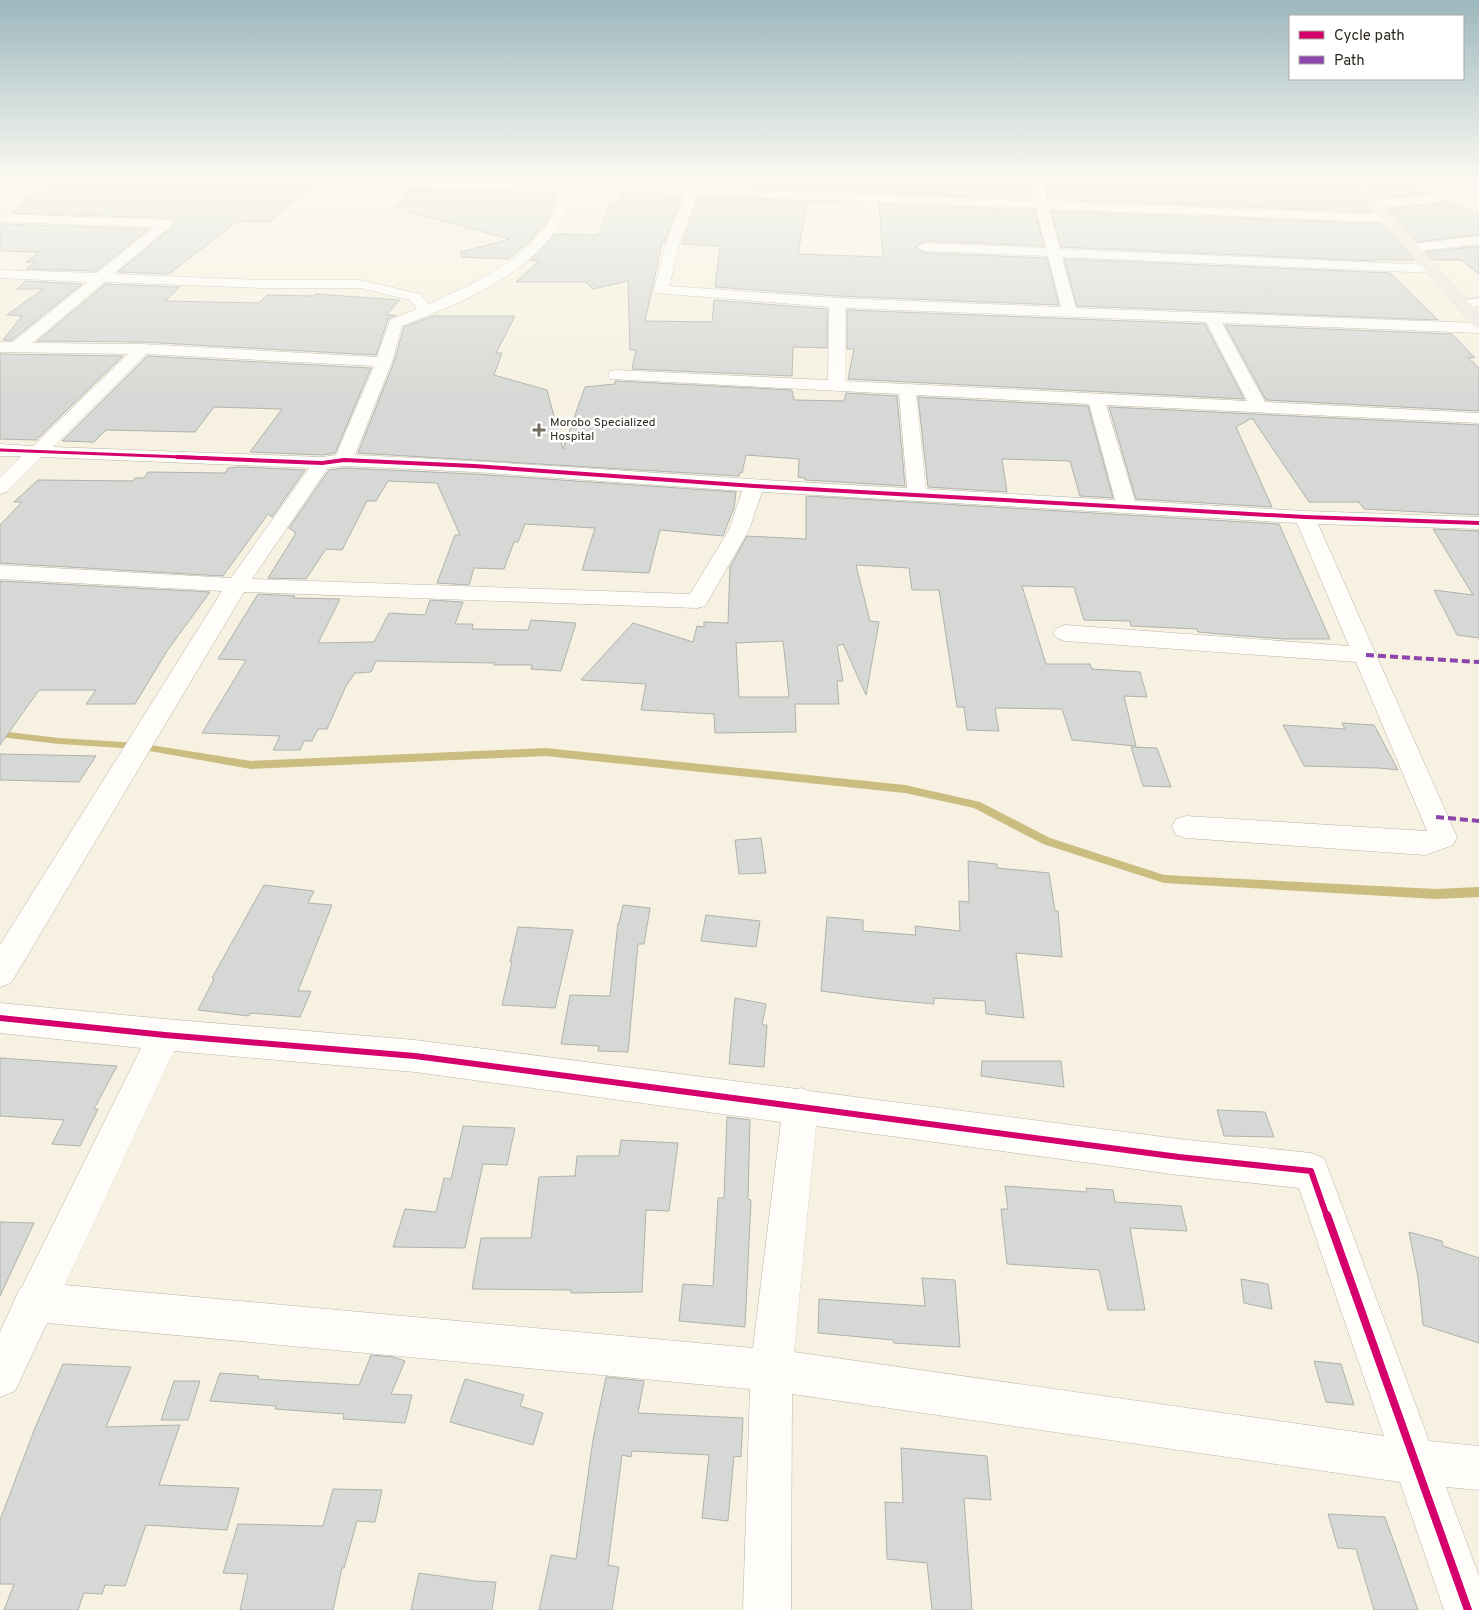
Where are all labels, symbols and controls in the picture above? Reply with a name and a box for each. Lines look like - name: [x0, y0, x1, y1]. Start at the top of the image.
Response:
- legend: [1289, 15, 1464, 80]
- text: Cycle path: [1334, 27, 1405, 46]
- text: Path: [1334, 52, 1365, 71]
- place label: Morobo Specialized Hospital: [550, 415, 656, 445]
- marker: Morobo Specialized Hospital: [532, 423, 546, 437]

